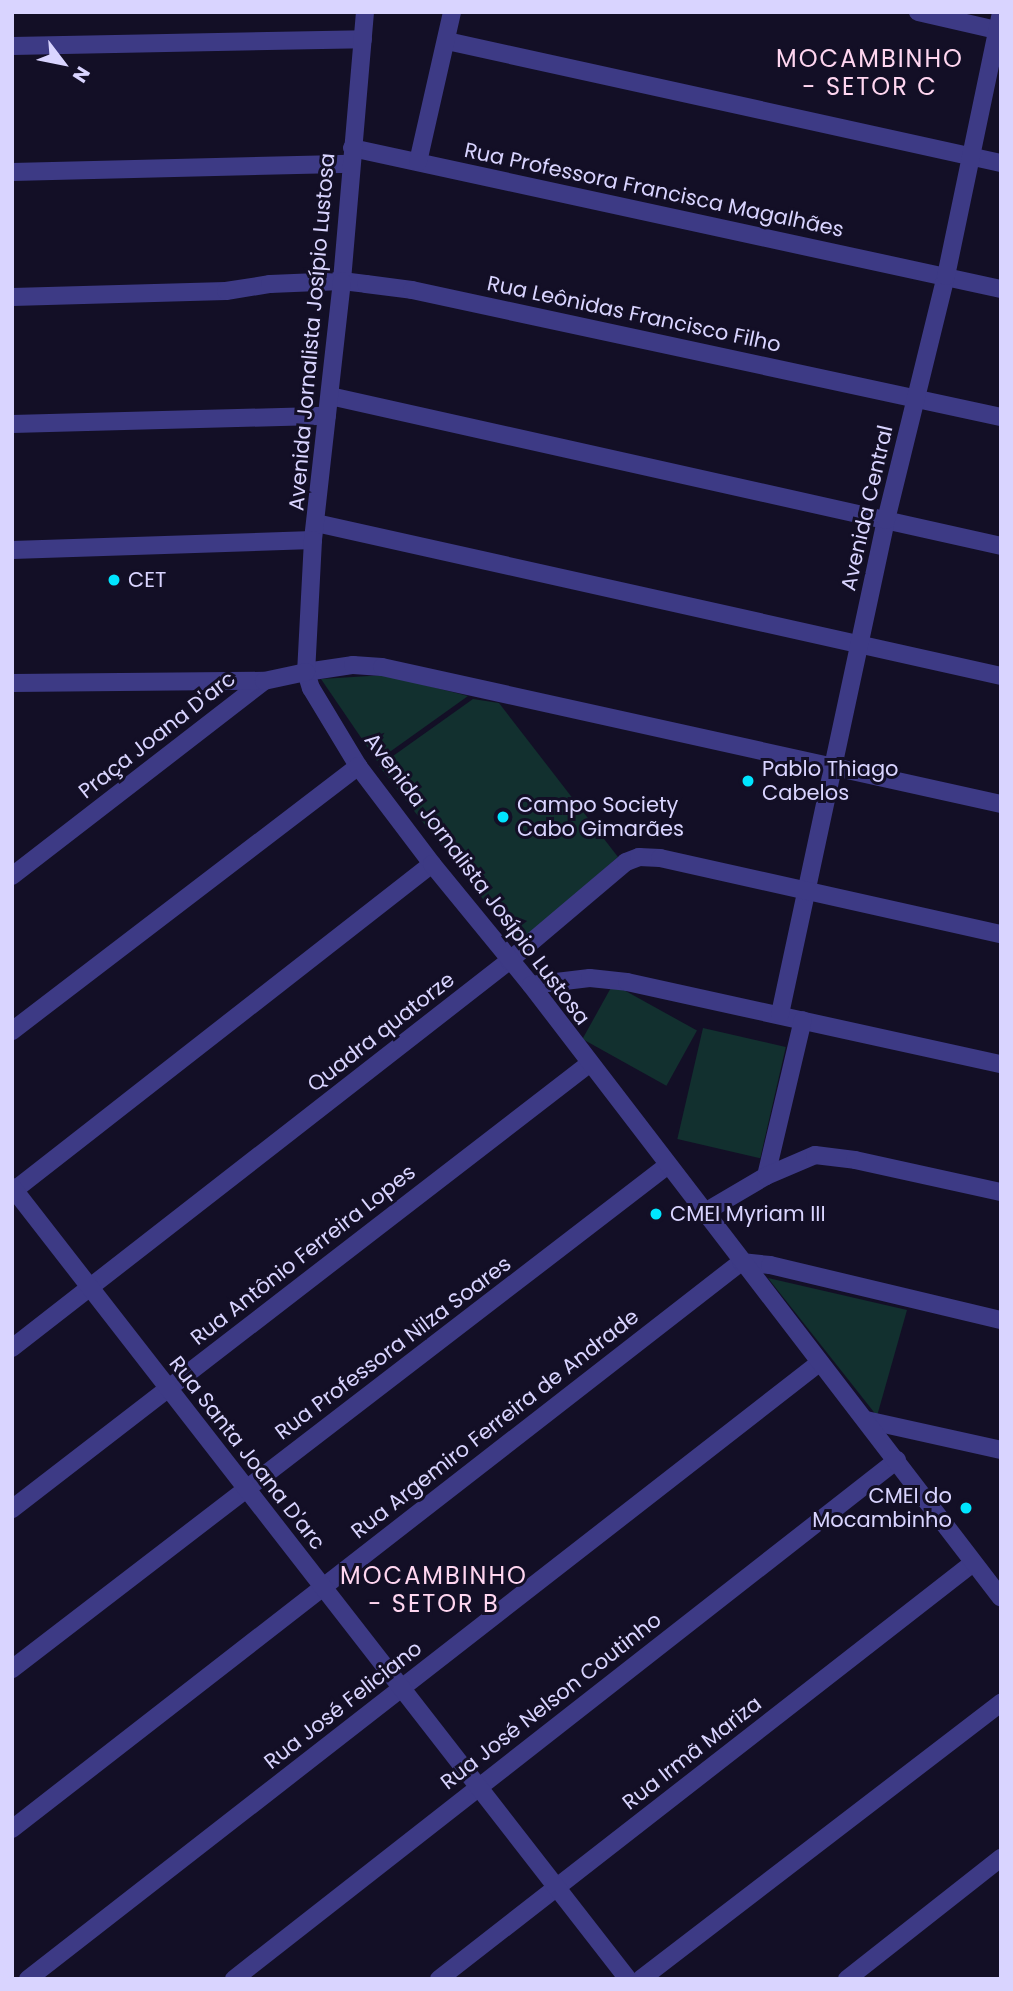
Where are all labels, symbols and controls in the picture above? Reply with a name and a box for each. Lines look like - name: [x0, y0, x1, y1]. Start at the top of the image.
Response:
- north arrow: [28, 28, 98, 98]
- district label: MOCAMBINHO - SETOR C: [777, 45, 963, 101]
- text: N: [66, 61, 96, 88]
- street label: Rua Professora Francisca Magalhães: [462, 137, 846, 243]
- street label: Avenida Jornalista Josípio Lustosa: [284, 152, 340, 512]
- street label: Rua Leônidas Francisco Filho: [485, 271, 783, 357]
- street label: Avenida Central: [836, 423, 898, 593]
- place label: CET: [128, 567, 166, 593]
- marker: CET: [106, 572, 122, 588]
- street label: Praça Joana D'arc: [74, 666, 240, 804]
- street label: Avenida Jornalista Josípio Lustosa: [359, 728, 595, 1030]
- place label: Pablo Thiago Cabelos: [762, 756, 899, 806]
- marker: Pablo Thiago Cabelos: [740, 773, 756, 789]
- place label: Campo Society Cabo Gimarães: [517, 792, 684, 842]
- marker: Campo Society Cabo Gimarães: [495, 809, 511, 825]
- street label: Quadra quatorze: [303, 967, 459, 1097]
- street label: Rua Antônio Ferreira Lopes: [186, 1159, 420, 1351]
- place label: CMEI Myriam III: [670, 1201, 826, 1227]
- marker: CMEI Myriam III: [648, 1206, 664, 1222]
- street label: Rua Professora Nilza Soares: [270, 1251, 516, 1445]
- street label: Rua Argemiro Ferreira de Andrade: [346, 1304, 644, 1544]
- street label: Rua Santa Joana D'arc: [164, 1351, 330, 1555]
- place label: CMEI do Mocambinho: [812, 1483, 952, 1533]
- marker: CMEI do Mocambinho: [958, 1500, 974, 1516]
- district label: MOCAMBINHO - SETOR B: [341, 1562, 527, 1618]
- street label: Rua José Nelson Coutinho: [436, 1607, 666, 1795]
- street label: Rua José Feliciano: [259, 1636, 427, 1774]
- street label: Rua Irmã Mariza: [617, 1691, 767, 1815]

